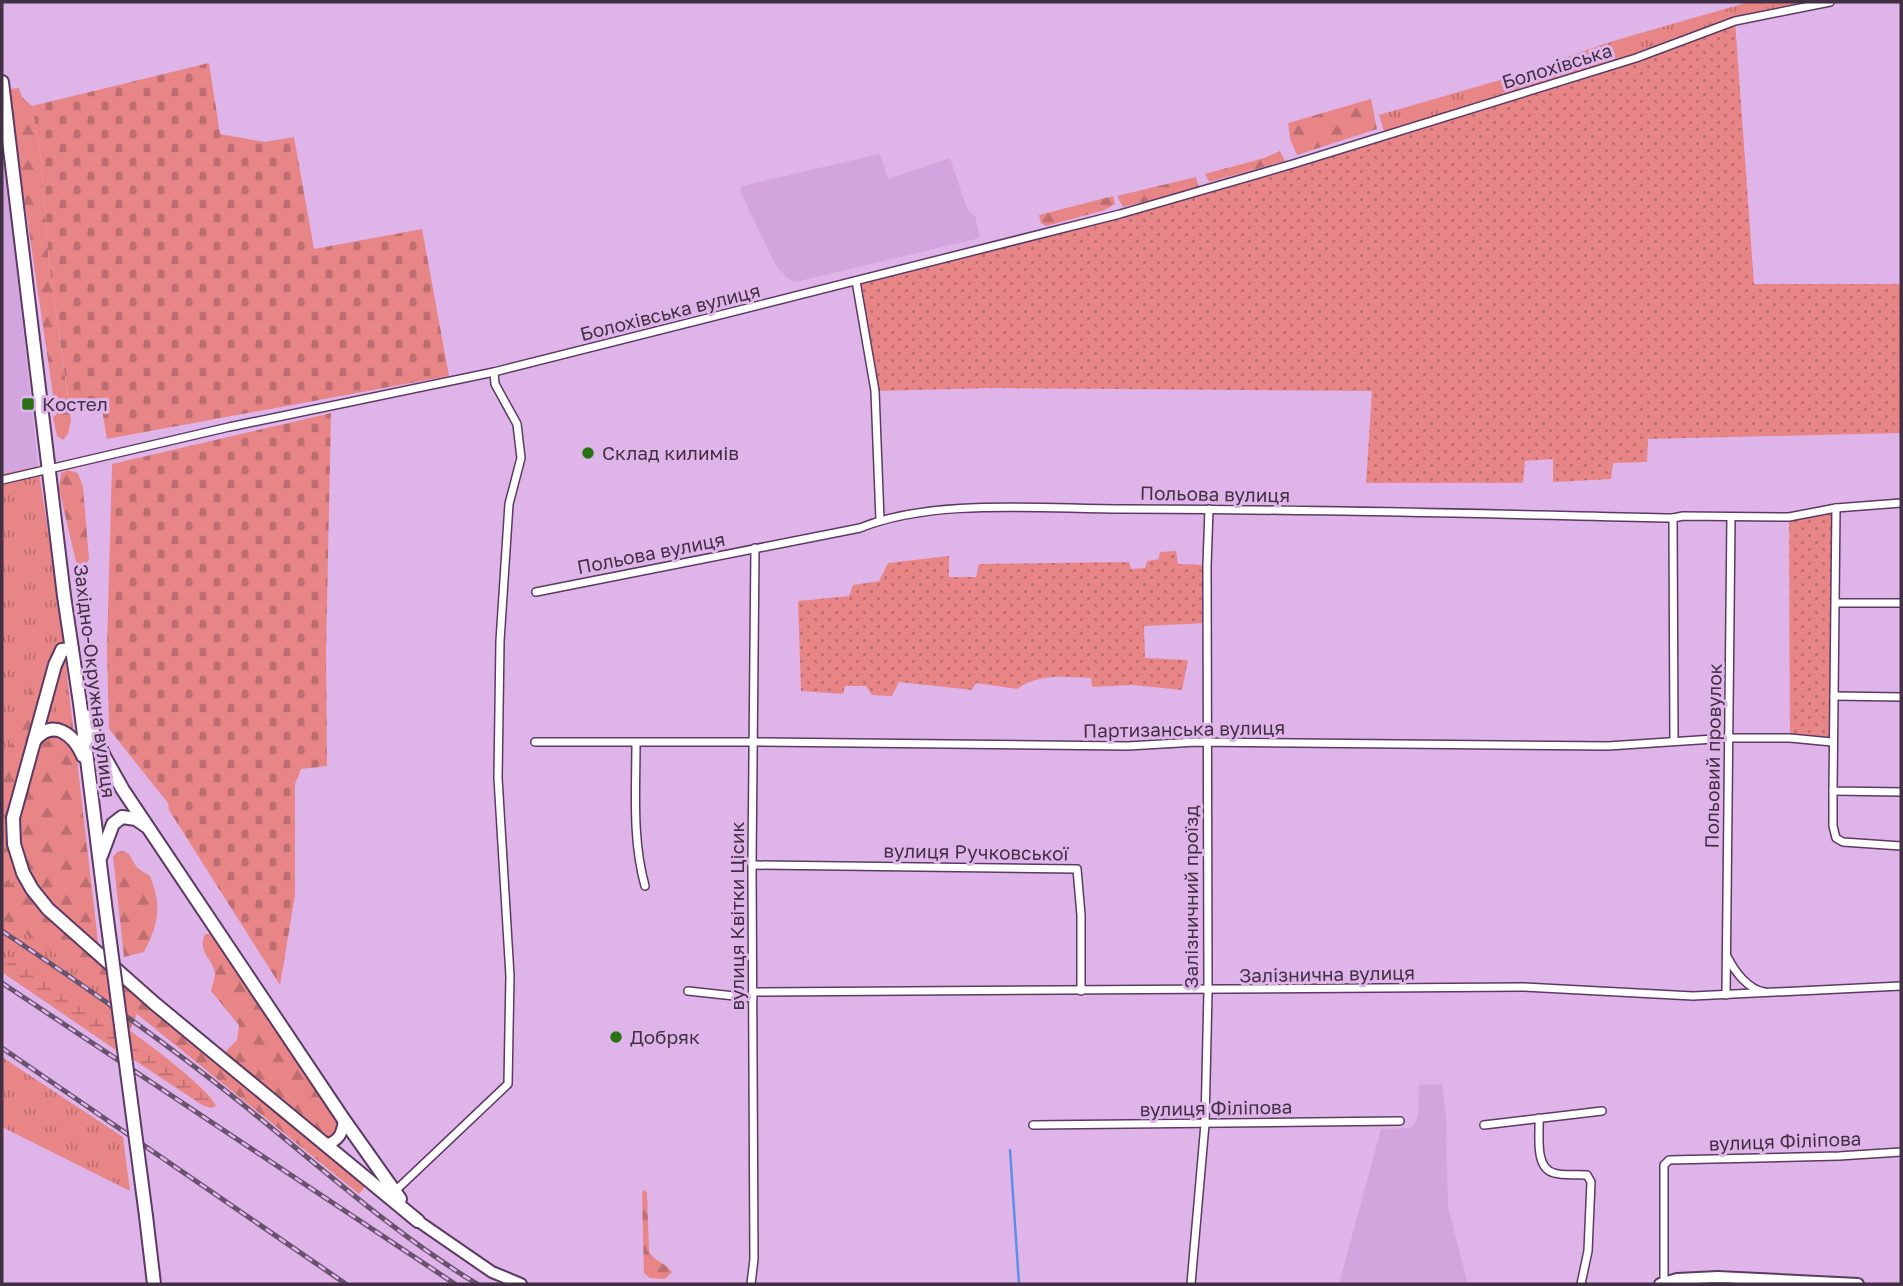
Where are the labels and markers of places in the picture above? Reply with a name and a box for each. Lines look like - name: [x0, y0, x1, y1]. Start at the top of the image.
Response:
- place label: Костел: [42, 392, 108, 415]
- marker: Костел: [20, 396, 36, 412]
- place label: Склад килимів: [602, 441, 739, 464]
- marker: Склад килимів: [580, 445, 596, 461]
- place label: Добряк: [630, 1025, 700, 1048]
- marker: Добряк: [608, 1029, 624, 1045]

